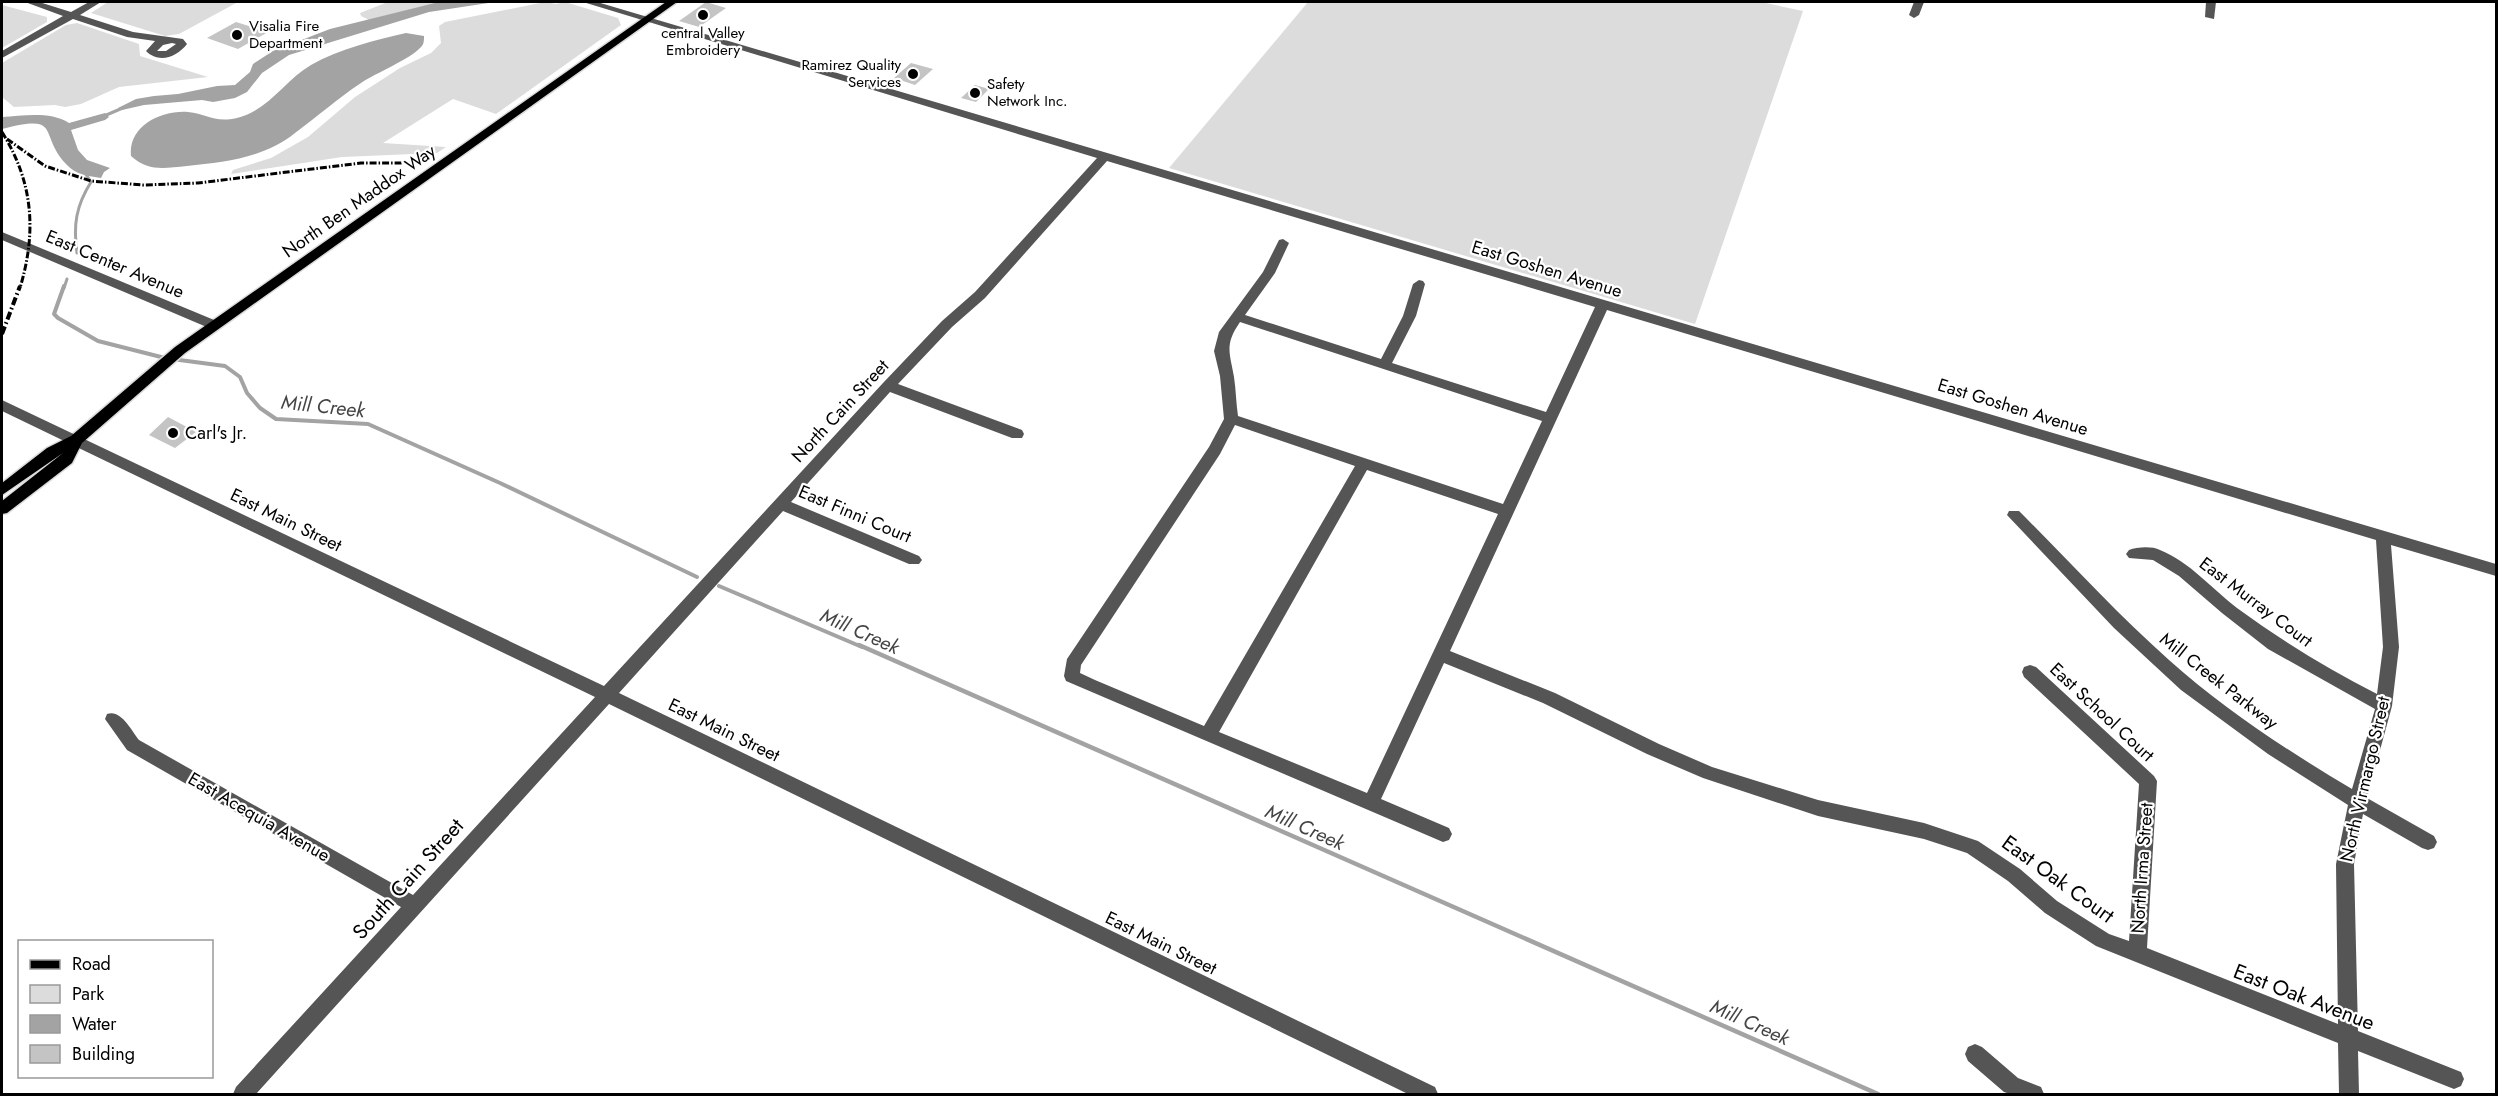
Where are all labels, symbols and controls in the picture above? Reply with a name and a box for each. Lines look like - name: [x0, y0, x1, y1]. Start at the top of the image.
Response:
- marker: central Valley Embroidery: [696, 8, 710, 22]
- place label: Visalia Fire Department: [249, 15, 323, 54]
- place label: central Valley Embroidery: [661, 22, 745, 61]
- marker: Visalia Fire Department: [230, 28, 244, 42]
- place label: Ramirez Quality Services: [801, 54, 901, 93]
- marker: Ramirez Quality Services: [906, 67, 920, 81]
- place label: Safety Network Inc.: [987, 73, 1068, 112]
- marker: Safety Network Inc.: [968, 86, 982, 100]
- street label: North Ben Maddox Way: [277, 138, 441, 264]
- street label: East Center Avenue: [42, 223, 188, 305]
- street label: East Goshen Avenue: [1469, 234, 1625, 304]
- street label: North Cain Street: [785, 353, 895, 468]
- street label: East Goshen Avenue: [1935, 372, 2091, 442]
- water label: Mill Creek: [280, 388, 368, 425]
- place label: Carl's Jr.: [185, 420, 247, 446]
- marker: Carl's Jr.: [166, 426, 180, 440]
- street label: East Finni Court: [795, 479, 916, 550]
- street label: East Main Street: [226, 482, 347, 559]
- street label: East Murray Court: [2194, 551, 2319, 654]
- water label: Mill Creek: [816, 601, 905, 662]
- street label: Mill Creek Parkway: [2154, 626, 2284, 736]
- street label: East School Court: [2044, 657, 2161, 768]
- street label: East Main Street: [664, 692, 785, 769]
- street label: North Virmargo Street: [2333, 693, 2397, 864]
- street label: East Acequia Avenue: [183, 766, 335, 868]
- water label: Mill Creek: [1261, 797, 1350, 858]
- street label: North Irma Street: [2124, 801, 2160, 934]
- street label: South Cain Street: [345, 812, 471, 946]
- street label: East Oak Court: [1995, 828, 2121, 930]
- street label: East Main Street: [1101, 905, 1222, 982]
- legend: [18, 940, 213, 1078]
- text: Road: [72, 951, 111, 977]
- street label: East Oak Avenue: [2229, 956, 2379, 1038]
- text: Park: [72, 981, 104, 1007]
- water label: Mill Creek: [1706, 992, 1795, 1053]
- text: Water: [72, 1011, 117, 1037]
- text: Building: [72, 1041, 135, 1067]

